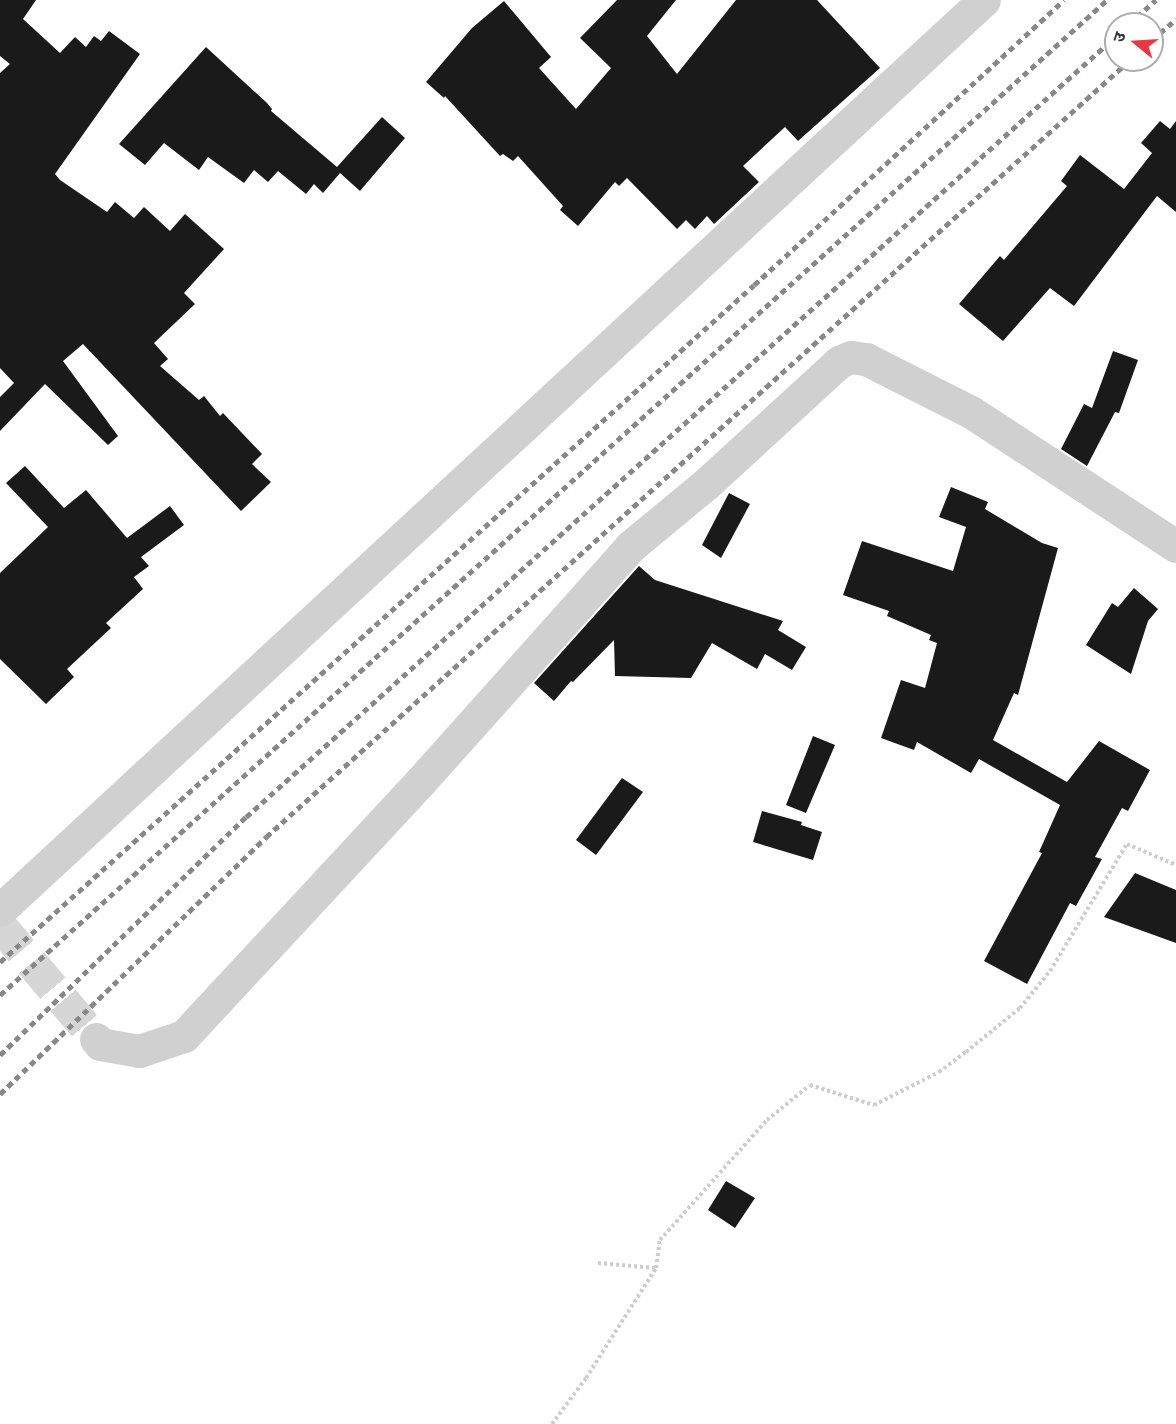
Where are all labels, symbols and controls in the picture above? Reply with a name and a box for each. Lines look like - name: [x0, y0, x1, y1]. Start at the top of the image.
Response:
- north arrow: [1104, 12, 1164, 72]
- text: उ: [1107, 29, 1131, 45]

